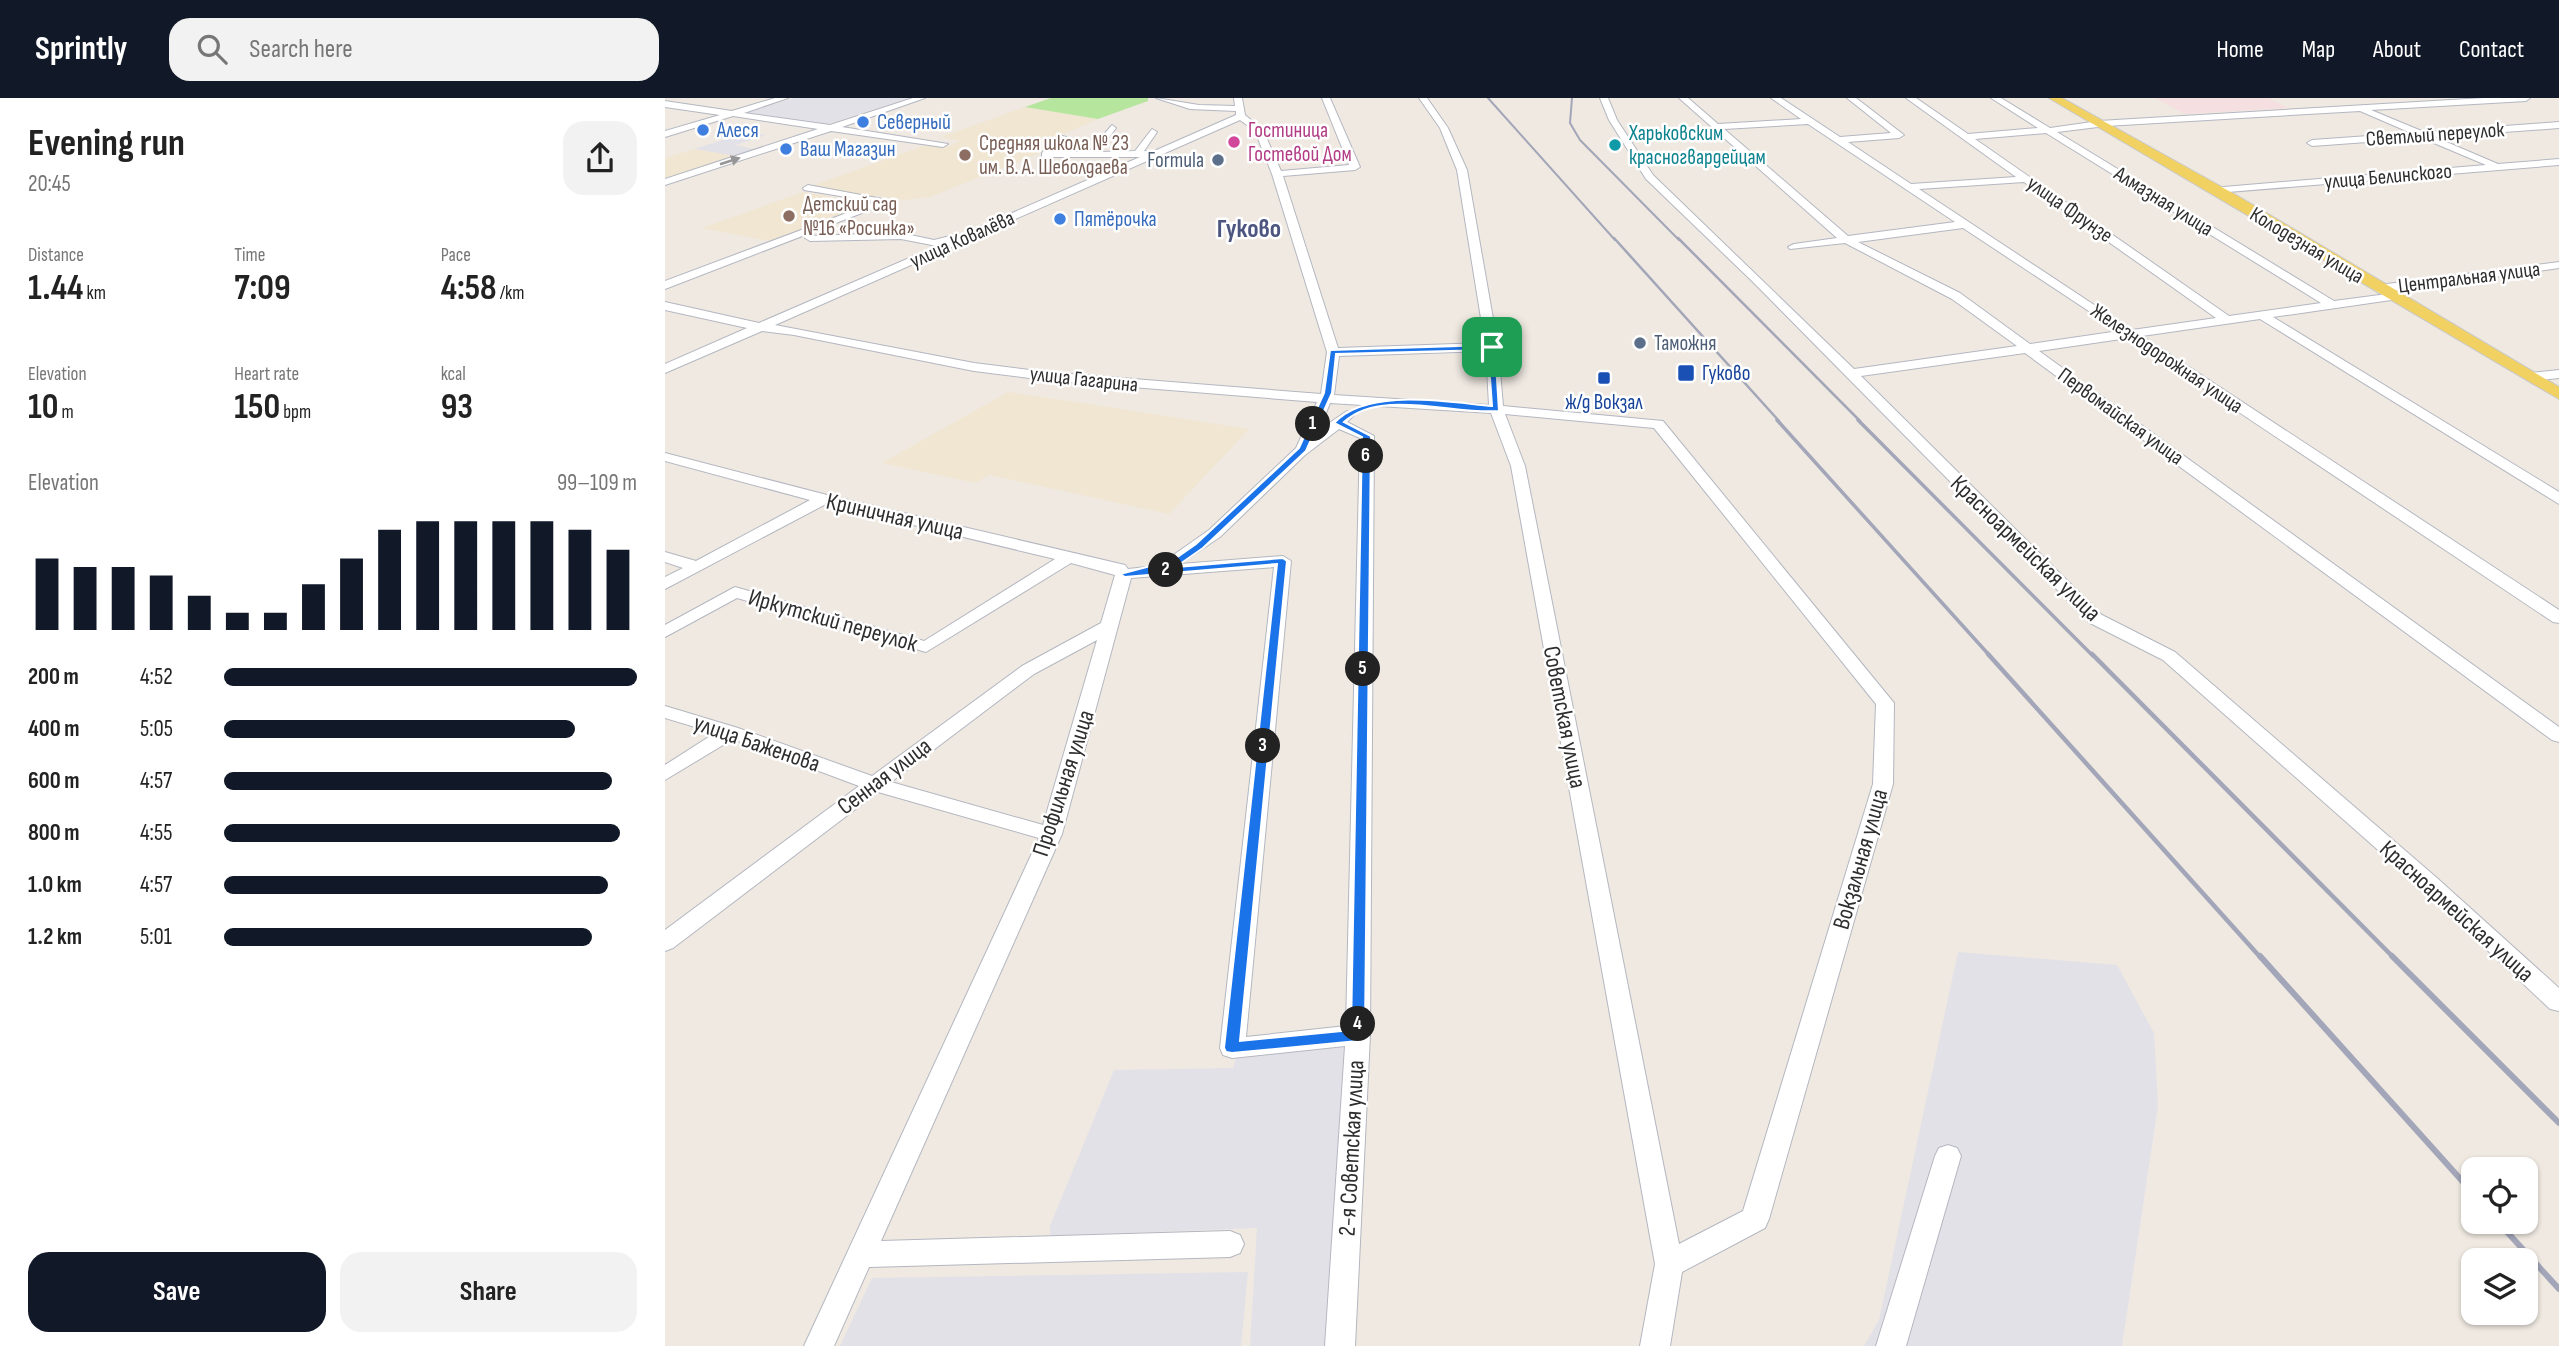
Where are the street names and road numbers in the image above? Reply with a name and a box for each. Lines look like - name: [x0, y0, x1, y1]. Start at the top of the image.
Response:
- street label: Светлый переулок: [2365, 117, 2505, 152]
- street label: улица Белинского: [2323, 158, 2453, 195]
- street label: Алмазная улица: [2109, 161, 2218, 242]
- street label: улица Фрунзе: [2022, 171, 2117, 248]
- street label: Колодезная улица: [2245, 202, 2368, 289]
- street label: улица Ковалёва: [906, 205, 1018, 274]
- street label: Центральная улица: [2397, 256, 2542, 299]
- street label: Железнодорожная улица: [2086, 298, 2248, 419]
- street label: улица Гагарина: [1029, 361, 1139, 398]
- street label: Первомайская улица: [2053, 362, 2188, 470]
- street label: Красноармейская улица: [1944, 469, 2107, 627]
- street label: Криничная улица: [824, 487, 966, 546]
- street label: Иркутский переулок: [745, 582, 922, 659]
- street label: Советская улица: [1537, 644, 1593, 791]
- street label: Профильная улица: [1026, 706, 1101, 860]
- street label: улица Баженова: [690, 708, 824, 779]
- street label: Сенная улица: [831, 732, 937, 821]
- street label: Вокзальная улица: [1827, 786, 1894, 933]
- street label: Красноармейская улица: [2373, 834, 2540, 988]
- street label: 2-я Советская улица: [1332, 1059, 1371, 1237]

